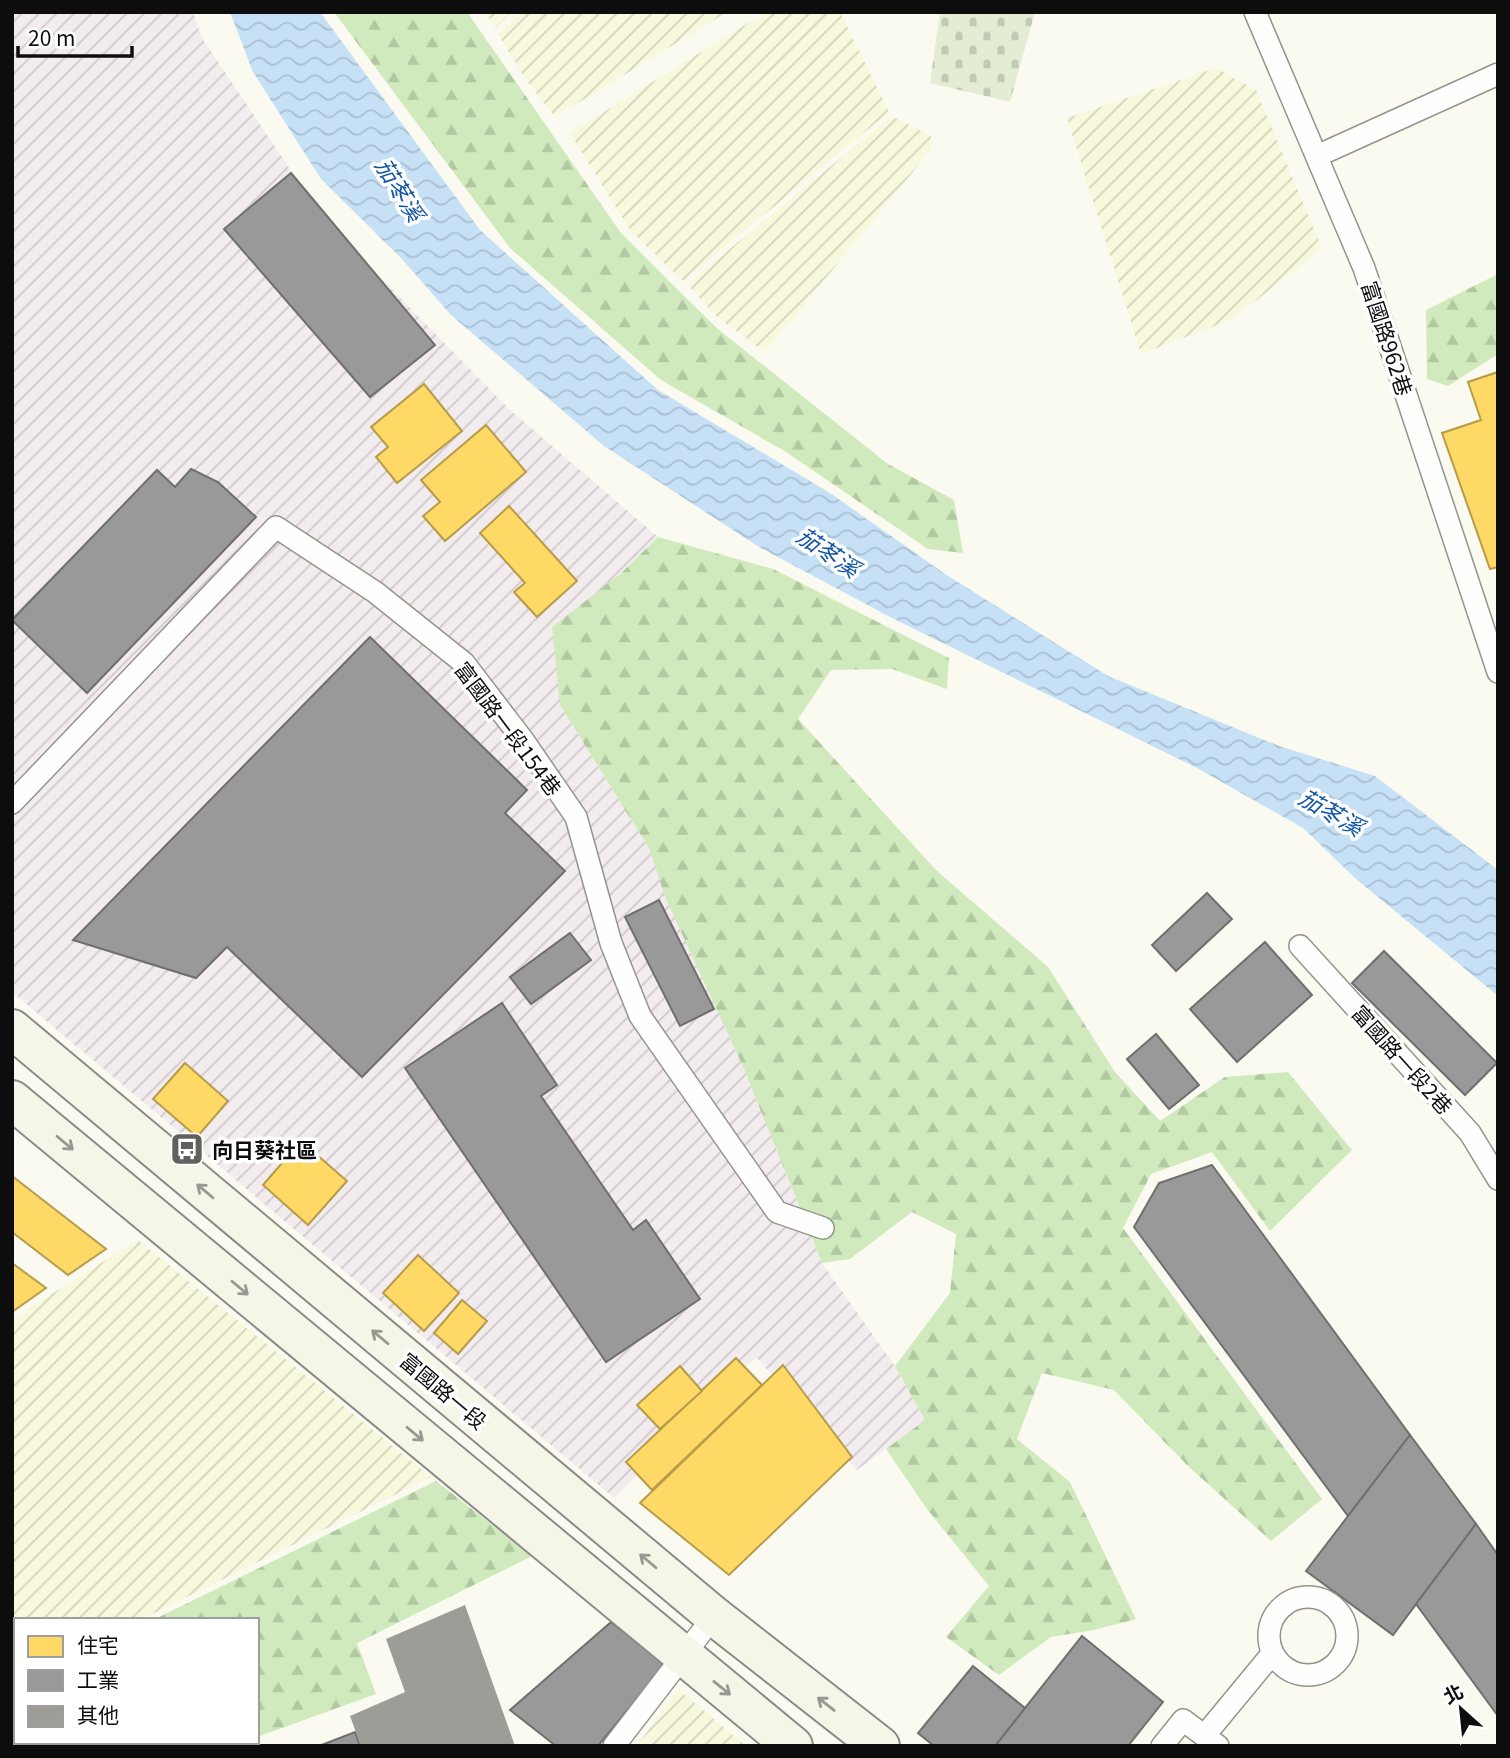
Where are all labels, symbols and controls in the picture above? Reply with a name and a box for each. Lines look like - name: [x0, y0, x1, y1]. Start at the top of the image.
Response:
- scale bar: [18, 14, 131, 58]
- text: 20 m: [28, 22, 75, 52]
- water label: 茄苳溪: [368, 151, 435, 230]
- street label: 富國路962巷: [1355, 277, 1421, 399]
- water label: 茄苳溪: [791, 518, 870, 586]
- street label: 富國路一段154巷: [449, 655, 569, 801]
- water label: 茄苳溪: [1294, 779, 1373, 844]
- street label: 富國路一段2巷: [1346, 998, 1460, 1120]
- bus stop icon: 向日葵社區: [168, 1130, 206, 1168]
- place label: 向日葵社區: [212, 1134, 317, 1164]
- one-way arrow: [55, 1135, 73, 1151]
- one-way arrow: [197, 1183, 215, 1199]
- one-way arrow: [230, 1281, 248, 1296]
- one-way arrow: [371, 1329, 389, 1345]
- street label: 富國路一段: [394, 1345, 494, 1435]
- one-way arrow: [406, 1426, 424, 1442]
- one-way arrow: [640, 1553, 658, 1569]
- legend: [14, 1618, 259, 1744]
- text: 住宅: [77, 1629, 119, 1659]
- text: 工業: [77, 1664, 119, 1694]
- north arrow: [1426, 1674, 1496, 1744]
- text: 北: [1438, 1676, 1467, 1709]
- one-way arrow: [713, 1680, 731, 1696]
- one-way arrow: [817, 1696, 835, 1711]
- text: 其他: [77, 1699, 119, 1729]

